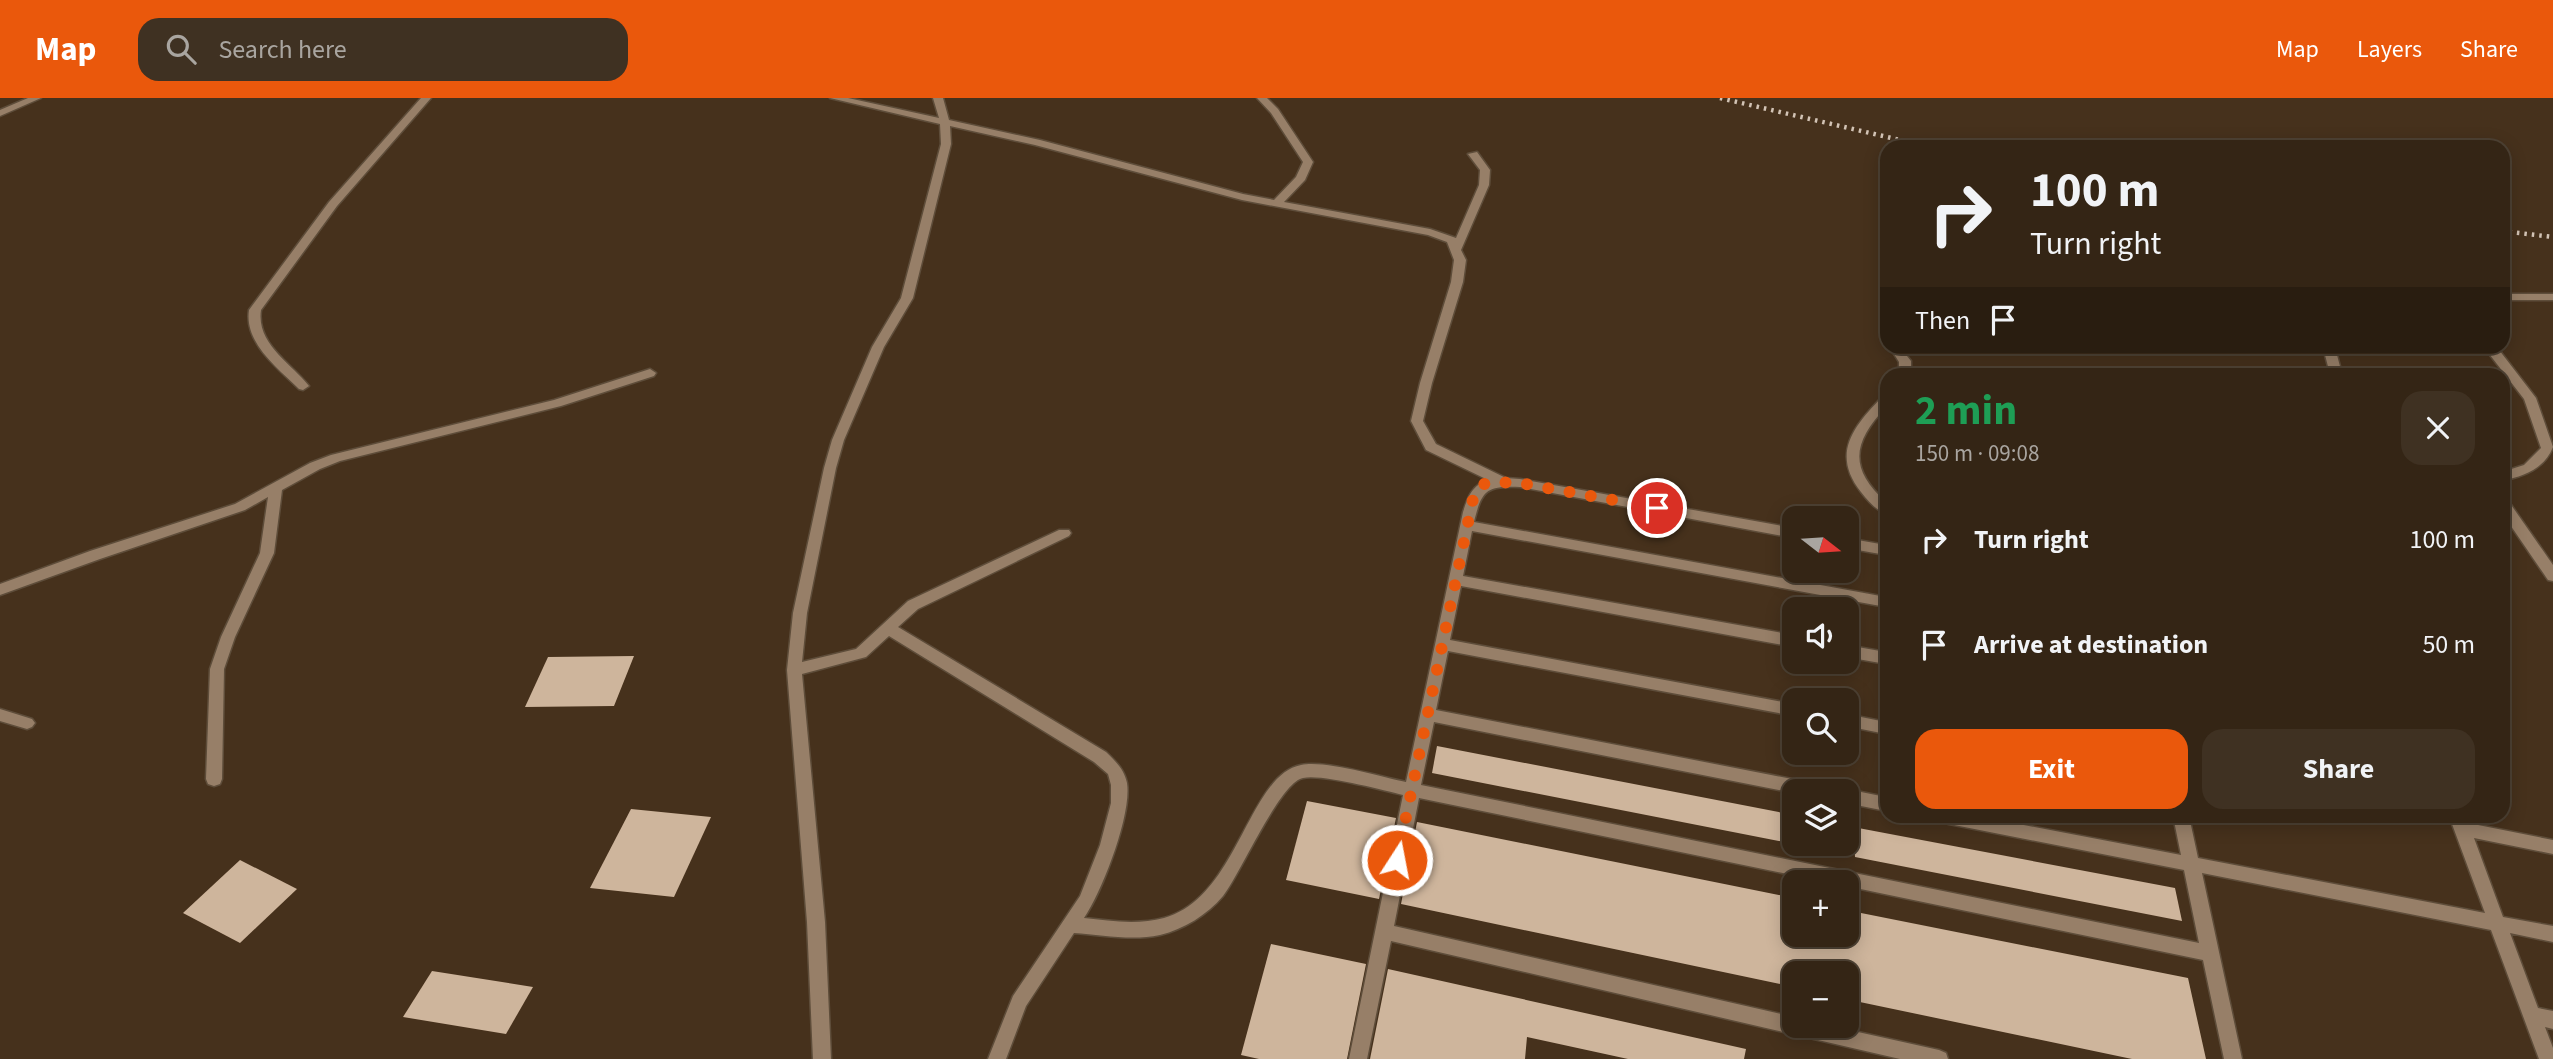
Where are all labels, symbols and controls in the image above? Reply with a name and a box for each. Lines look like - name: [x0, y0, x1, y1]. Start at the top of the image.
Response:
- search box: [138, 18, 628, 81]
- text: Map: [35, 26, 96, 73]
- icon: search: [162, 30, 200, 68]
- text: Search here: [218, 31, 347, 68]
- text: Map: [2276, 32, 2319, 67]
- text: Layers: [2357, 32, 2422, 67]
- text: Share: [2460, 32, 2518, 67]
- text: 100 m: [2030, 156, 2159, 226]
- icon: right: [1915, 168, 2006, 259]
- text: Turn right: [2030, 221, 2161, 267]
- icon: arrive: [1984, 301, 2022, 339]
- text: Then: [1915, 302, 1970, 339]
- text: 2 min: [1915, 381, 2017, 441]
- button: close: [2401, 391, 2475, 465]
- text: 150 m · 09:08: [1915, 437, 2039, 470]
- pin: [1627, 478, 1687, 538]
- icon: arrive: [1638, 489, 1676, 527]
- north arrow: [1782, 506, 1858, 583]
- map controls: [1782, 506, 1859, 1038]
- icon: right: [1915, 521, 1953, 559]
- text: Turn right: [1974, 521, 2089, 558]
- text: 100 m: [2409, 521, 2475, 558]
- button: sound: [1782, 597, 1859, 674]
- icon: arrive: [1915, 626, 1953, 664]
- text: Arrive at destination: [1974, 626, 2208, 663]
- text: 50 m: [2422, 626, 2475, 663]
- button: search: [1782, 688, 1859, 765]
- button: Exit: [1915, 729, 2188, 809]
- button: Share: [2202, 729, 2475, 809]
- button: layers: [1782, 779, 1859, 856]
- position arrow: [1360, 823, 1434, 897]
- button: +: [1782, 870, 1859, 947]
- button: −: [1782, 961, 1859, 1038]

